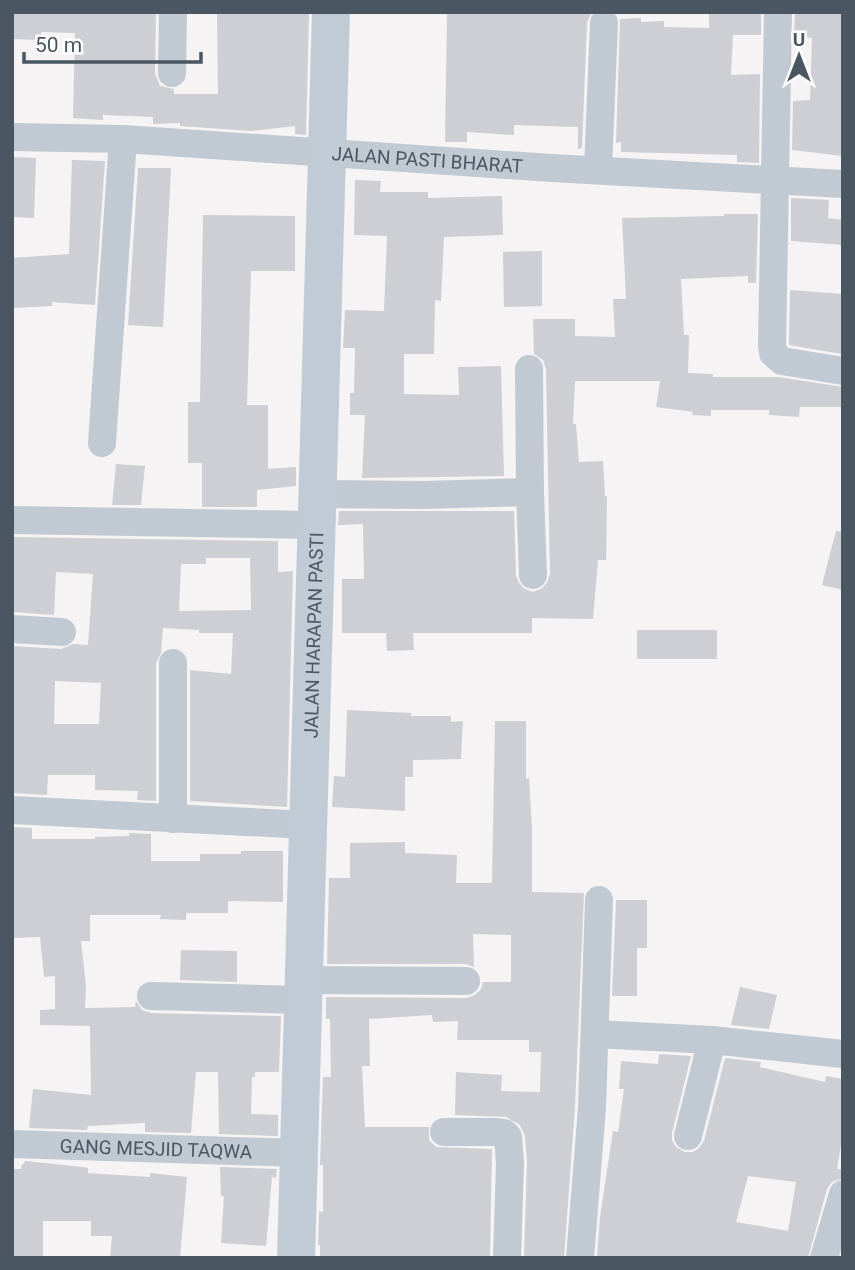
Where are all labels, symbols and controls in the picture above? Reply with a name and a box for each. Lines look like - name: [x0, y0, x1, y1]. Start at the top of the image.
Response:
- scale bar: [24, 21, 201, 65]
- north arrow: [764, 21, 834, 91]
- text: U: [793, 28, 805, 51]
- text: 50 m: [35, 33, 82, 57]
- street label: JALAN PASTI BHARAT: [331, 142, 524, 178]
- street label: JALAN HARAPAN PASTI: [299, 532, 328, 739]
- street label: GANG MESJID TAQWA: [59, 1134, 253, 1163]

